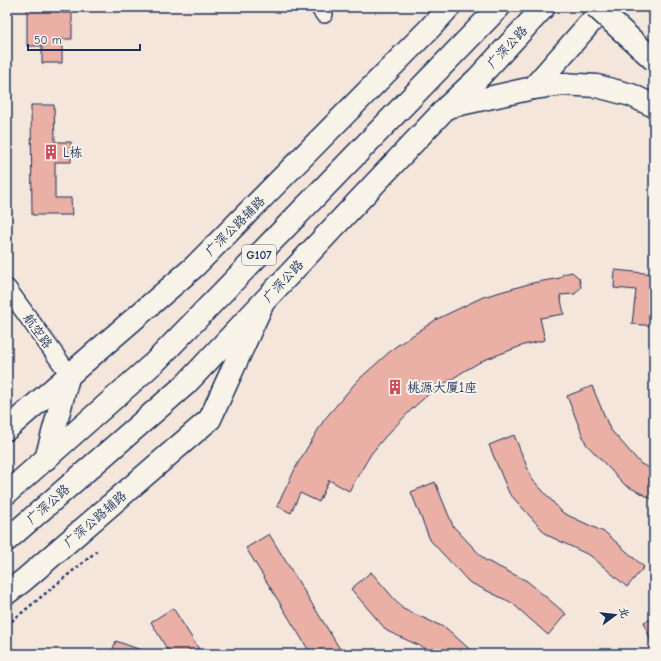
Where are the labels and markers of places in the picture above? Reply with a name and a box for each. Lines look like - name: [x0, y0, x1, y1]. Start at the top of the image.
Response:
- building icon: L栋: [42, 143, 60, 161]
- place label: L栋: [63, 145, 83, 160]
- building icon: 桃源大厦1座: [386, 378, 404, 396]
- place label: 桃源大厦1座: [407, 380, 477, 395]

